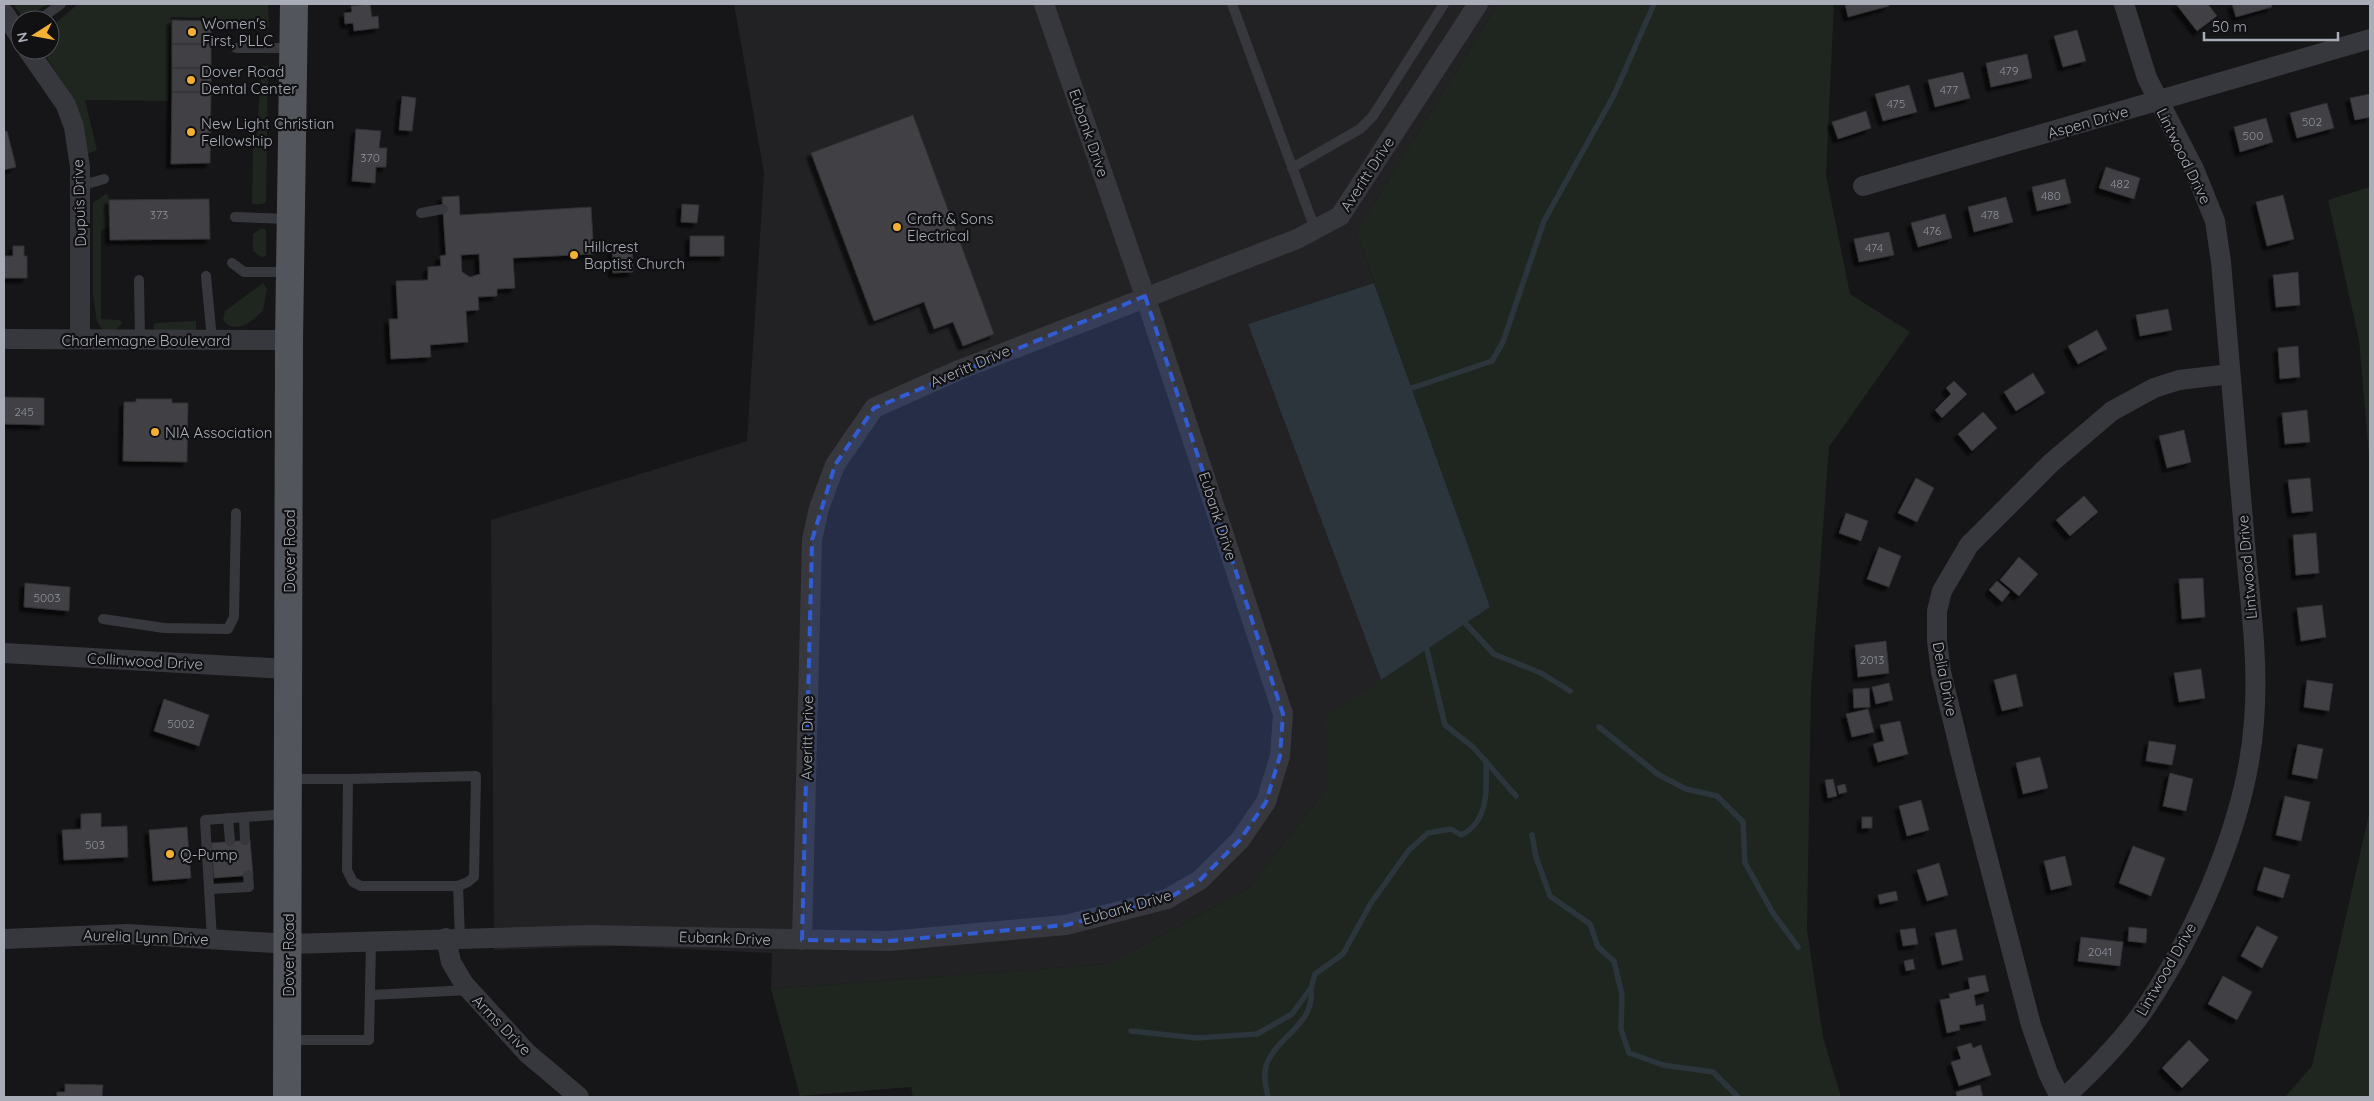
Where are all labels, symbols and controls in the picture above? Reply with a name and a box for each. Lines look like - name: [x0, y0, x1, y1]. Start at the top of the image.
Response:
- north arrow: [10, 10, 60, 60]
- scale bar: [2204, 10, 2338, 42]
- place label: Women's First, PLLC: [202, 14, 273, 50]
- text: 50 m: [2212, 17, 2247, 36]
- marker: Women's First, PLLC: [186, 26, 198, 38]
- text: N: [12, 31, 32, 44]
- place label: Dover Road Dental Center: [201, 62, 297, 98]
- house number: 479: [2000, 63, 2019, 78]
- marker: Dover Road Dental Center: [185, 74, 197, 86]
- house number: 477: [1940, 82, 1958, 97]
- street label: Eubank Drive: [1065, 86, 1113, 180]
- house number: 475: [1887, 96, 1905, 111]
- street label: Aspen Drive: [2045, 101, 2131, 143]
- street label: Lintwood Drive: [2153, 105, 2215, 207]
- place label: New Light Christian Fellowship: [201, 114, 334, 150]
- house number: 502: [2302, 114, 2323, 129]
- marker: New Light Christian Fellowship: [185, 126, 197, 138]
- house number: 500: [2243, 128, 2263, 143]
- street label: Averitt Drive: [1336, 133, 1398, 215]
- house number: 370: [360, 150, 380, 165]
- street label: Dupuis Drive: [68, 159, 90, 247]
- house number: 482: [2110, 176, 2130, 191]
- house number: 480: [2041, 188, 2061, 203]
- house number: 373: [150, 207, 168, 222]
- house number: 478: [1981, 207, 1999, 222]
- place label: Craft & Sons Electrical: [907, 209, 994, 245]
- marker: Craft & Sons Electrical: [891, 221, 903, 233]
- house number: 476: [1923, 223, 1942, 238]
- place label: Hillcrest Baptist Church: [584, 237, 685, 273]
- house number: 474: [1865, 240, 1883, 255]
- marker: Hillcrest Baptist Church: [568, 249, 580, 261]
- street label: Charlemagne Boulevard: [62, 331, 230, 350]
- street label: Averitt Drive: [927, 341, 1013, 391]
- house number: 245: [14, 404, 34, 419]
- place label: NIA Association: [165, 423, 272, 442]
- marker: NIA Association: [149, 426, 161, 438]
- street label: Eubank Drive: [1195, 469, 1241, 563]
- street label: Dover Road: [280, 509, 299, 593]
- street label: Lintwood Drive: [2233, 514, 2261, 620]
- house number: 5003: [33, 590, 61, 605]
- street label: Delia Drive: [1928, 640, 1962, 718]
- street label: Collinwood Drive: [86, 648, 204, 674]
- house number: 2013: [1860, 652, 1884, 667]
- street label: Averitt Drive: [797, 695, 817, 781]
- house number: 5002: [167, 716, 195, 731]
- house number: 503: [85, 837, 105, 852]
- place label: Q-Pump: [180, 845, 238, 864]
- marker: Q-Pump: [164, 848, 176, 860]
- street label: Eubank Drive: [1080, 885, 1174, 929]
- street label: Dover Road: [279, 913, 298, 997]
- street label: Lintwood Drive: [2132, 919, 2200, 1019]
- street label: Aurelia Lynn Drive: [83, 925, 209, 949]
- street label: Eubank Drive: [679, 927, 771, 949]
- house number: 2041: [2088, 944, 2112, 959]
- street label: Arms Drive: [469, 991, 535, 1059]

